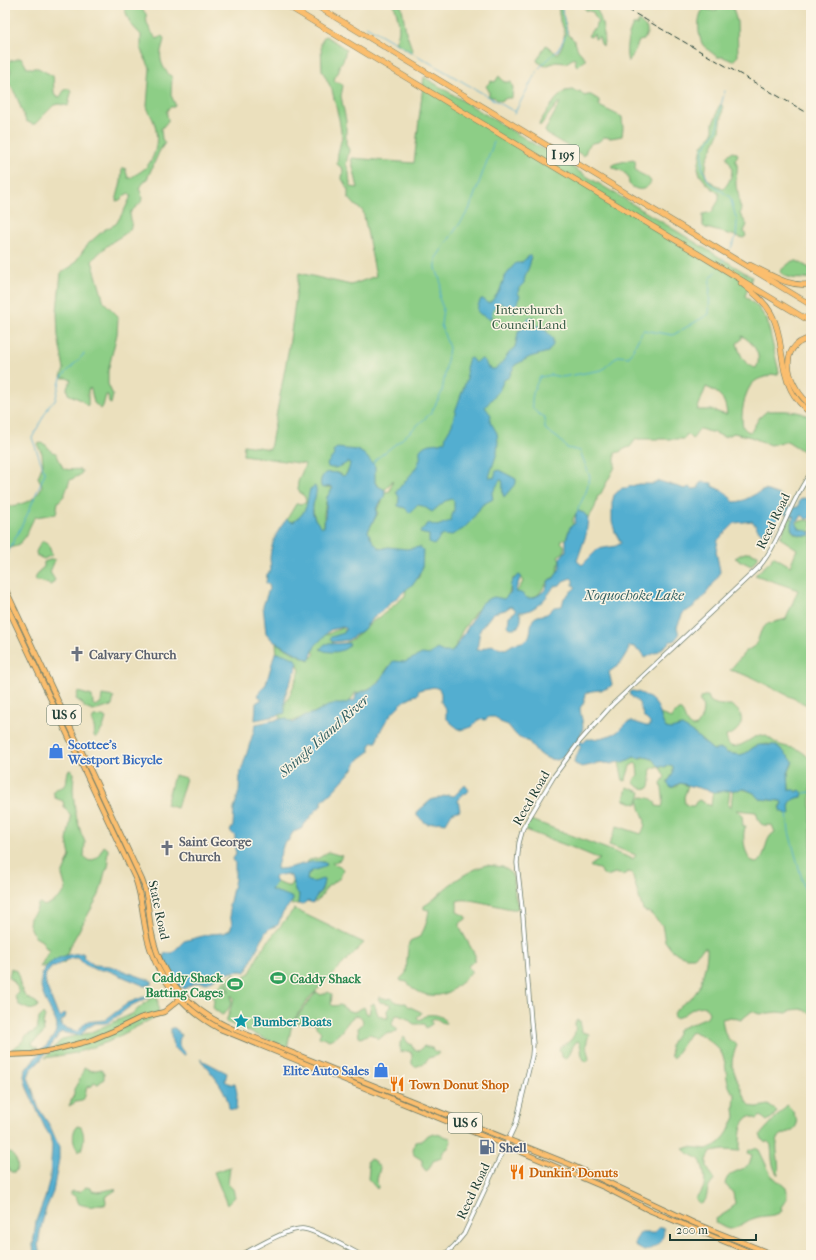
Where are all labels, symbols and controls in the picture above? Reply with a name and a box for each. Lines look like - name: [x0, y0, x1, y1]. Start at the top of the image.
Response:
- road number: I 195: [547, 145, 579, 165]
- park label: Interchurch Council Land: [492, 302, 567, 332]
- street label: Reed Road: [753, 490, 793, 552]
- water label: Noquochoke Lake: [583, 587, 684, 604]
- church icon: Calvary Church: [68, 645, 86, 663]
- place label: Calvary Church: [89, 647, 177, 663]
- water label: Shingle Island River: [275, 690, 374, 782]
- road number: US 6: [47, 705, 81, 725]
- place label: Scottee's Westport Bicycle: [67, 737, 163, 768]
- shop icon: Scottee's Westport Bicycle: [47, 742, 65, 760]
- street label: Reed Road: [509, 767, 553, 828]
- place label: Saint George Church: [179, 834, 252, 864]
- church icon: Saint George Church: [158, 839, 176, 857]
- street label: State Road: [145, 879, 173, 942]
- sports icon: Caddy Shack: [269, 969, 287, 987]
- place label: Caddy Shack Batting Cages: [145, 970, 224, 1001]
- place label: Caddy Shack: [290, 971, 362, 987]
- sports icon: Caddy Shack Batting Cages: [226, 975, 244, 993]
- place icon: Bumber Boats: [232, 1012, 250, 1030]
- place label: Bumber Boats: [253, 1014, 332, 1029]
- shop icon: Elite Auto Sales: [372, 1061, 390, 1079]
- place label: Elite Auto Sales: [283, 1063, 369, 1078]
- restaurant icon: Town Donut Shop: [388, 1075, 406, 1093]
- place label: Town Donut Shop: [408, 1077, 509, 1093]
- road number: US 6: [448, 1113, 482, 1133]
- fuel station icon: Shell: [478, 1138, 496, 1156]
- place label: Shell: [499, 1140, 527, 1155]
- street label: Reed Road: [453, 1159, 493, 1222]
- restaurant icon: Dunkin' Donuts: [508, 1163, 526, 1181]
- place label: Dunkin' Donuts: [529, 1165, 618, 1180]
- scale bar: [670, 1216, 756, 1242]
- text: 200 m: [676, 1223, 708, 1237]

